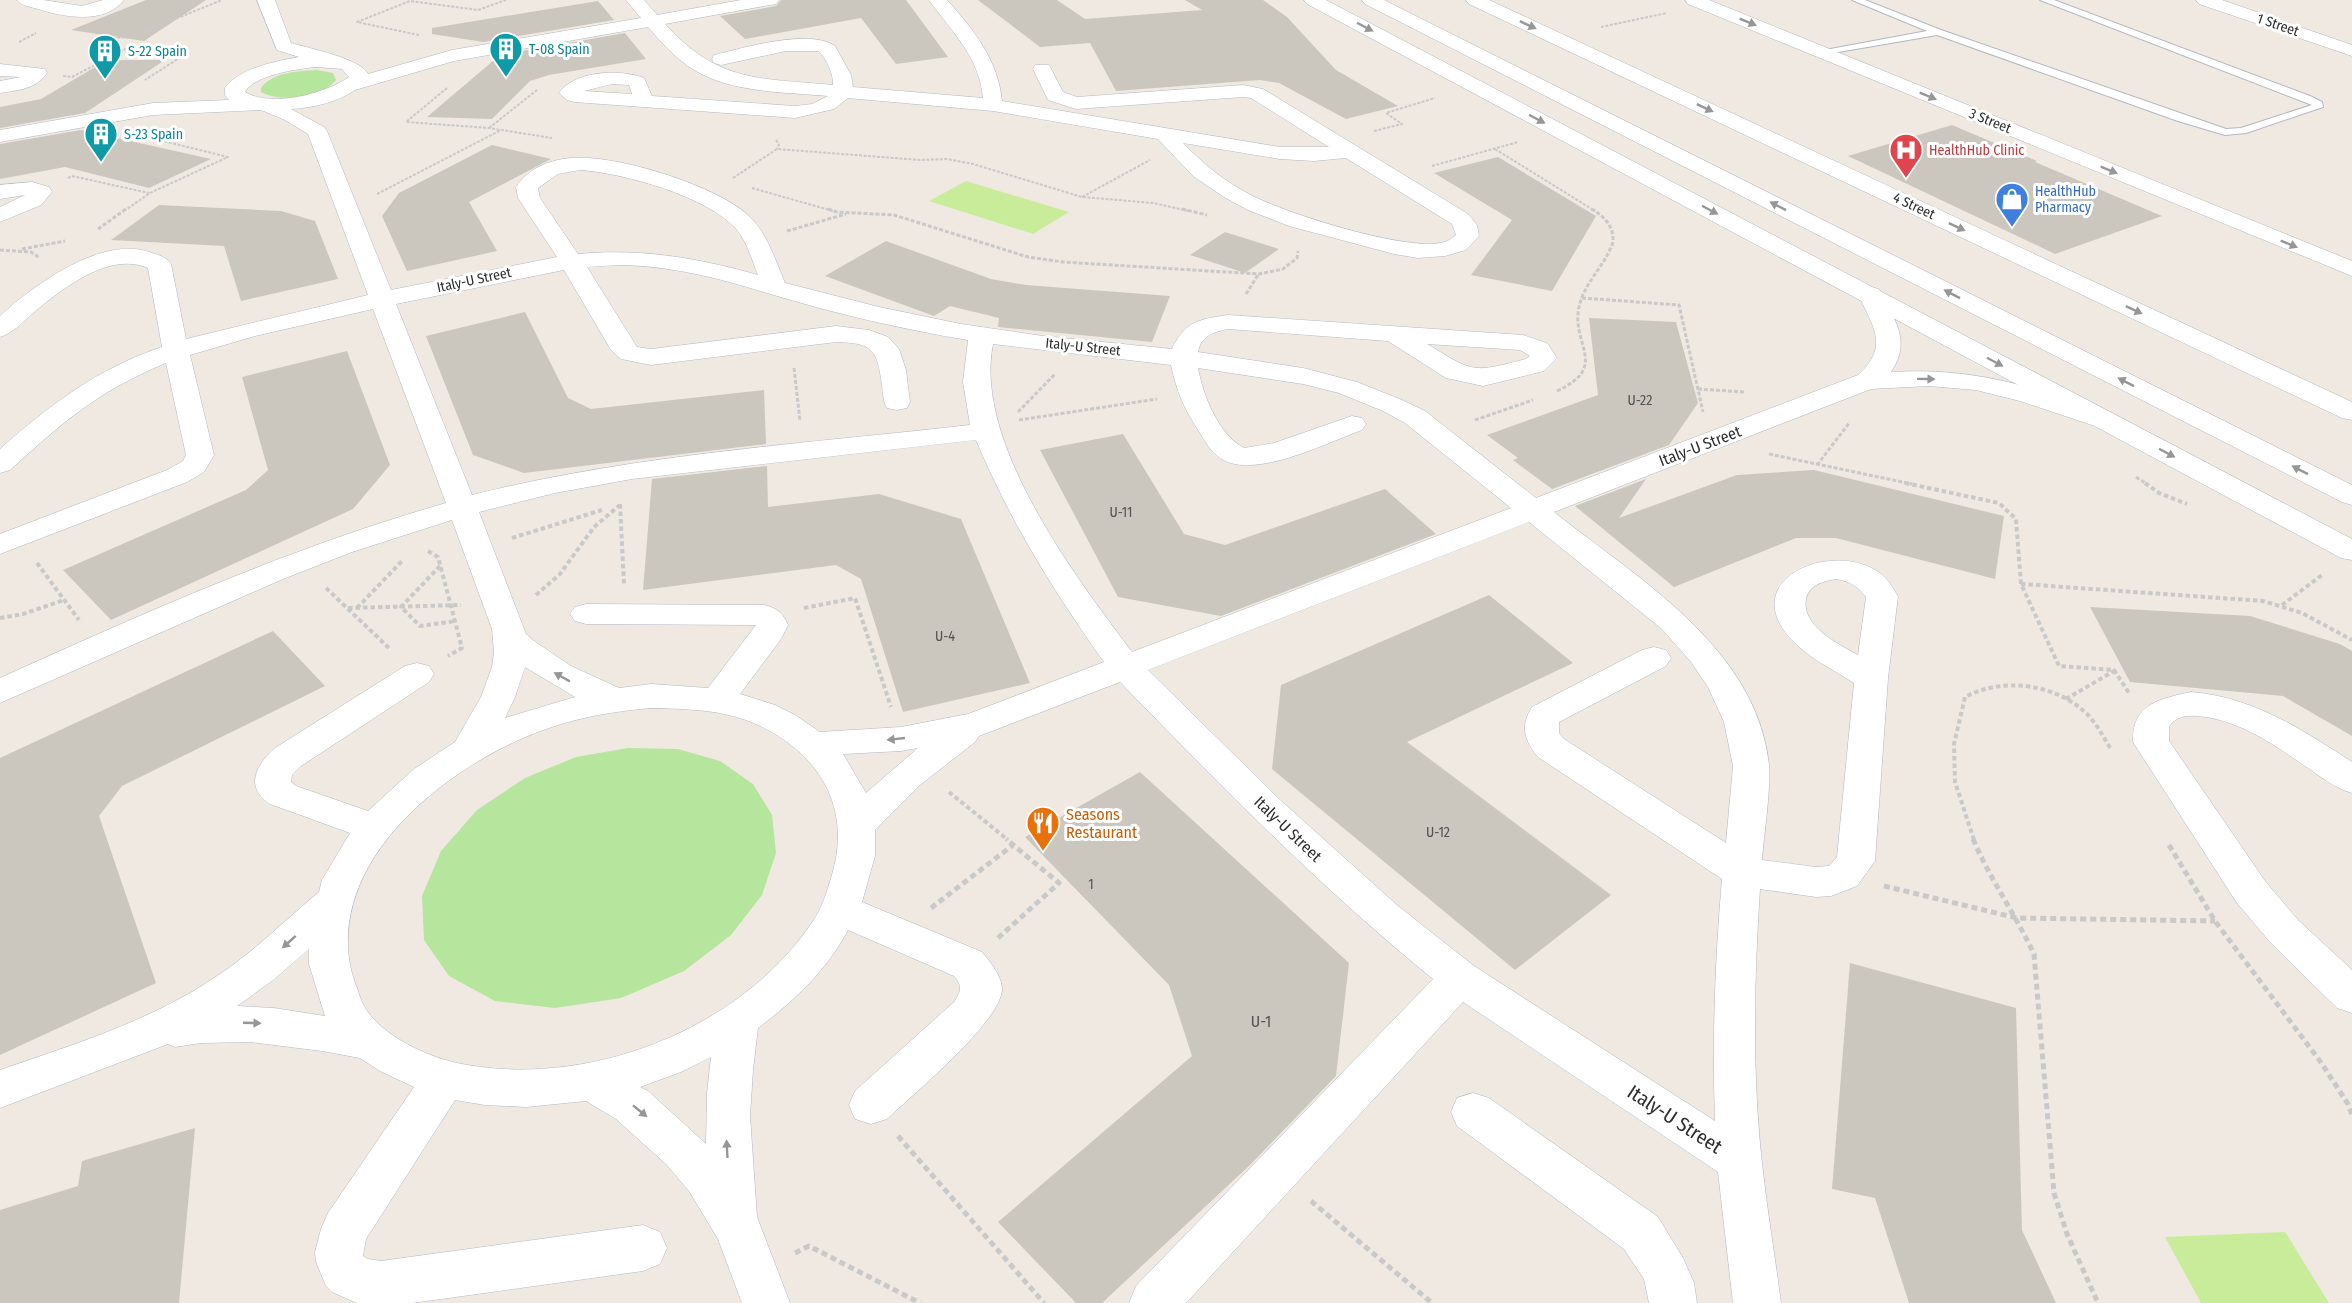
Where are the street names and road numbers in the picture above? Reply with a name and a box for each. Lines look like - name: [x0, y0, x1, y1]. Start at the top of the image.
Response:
- street label: 1 Street: [2255, 10, 2302, 40]
- street label: 3 Street: [1966, 105, 2014, 137]
- street label: 4 Street: [1890, 189, 1938, 223]
- street label: Italy-U Street: [435, 264, 513, 296]
- street label: Italy-U Street: [1044, 335, 1122, 359]
- street label: Italy-U Street: [1656, 421, 1744, 470]
- street label: Italy-U Street: [1250, 792, 1326, 866]
- street label: Italy-U Street: [1623, 1080, 1727, 1159]

